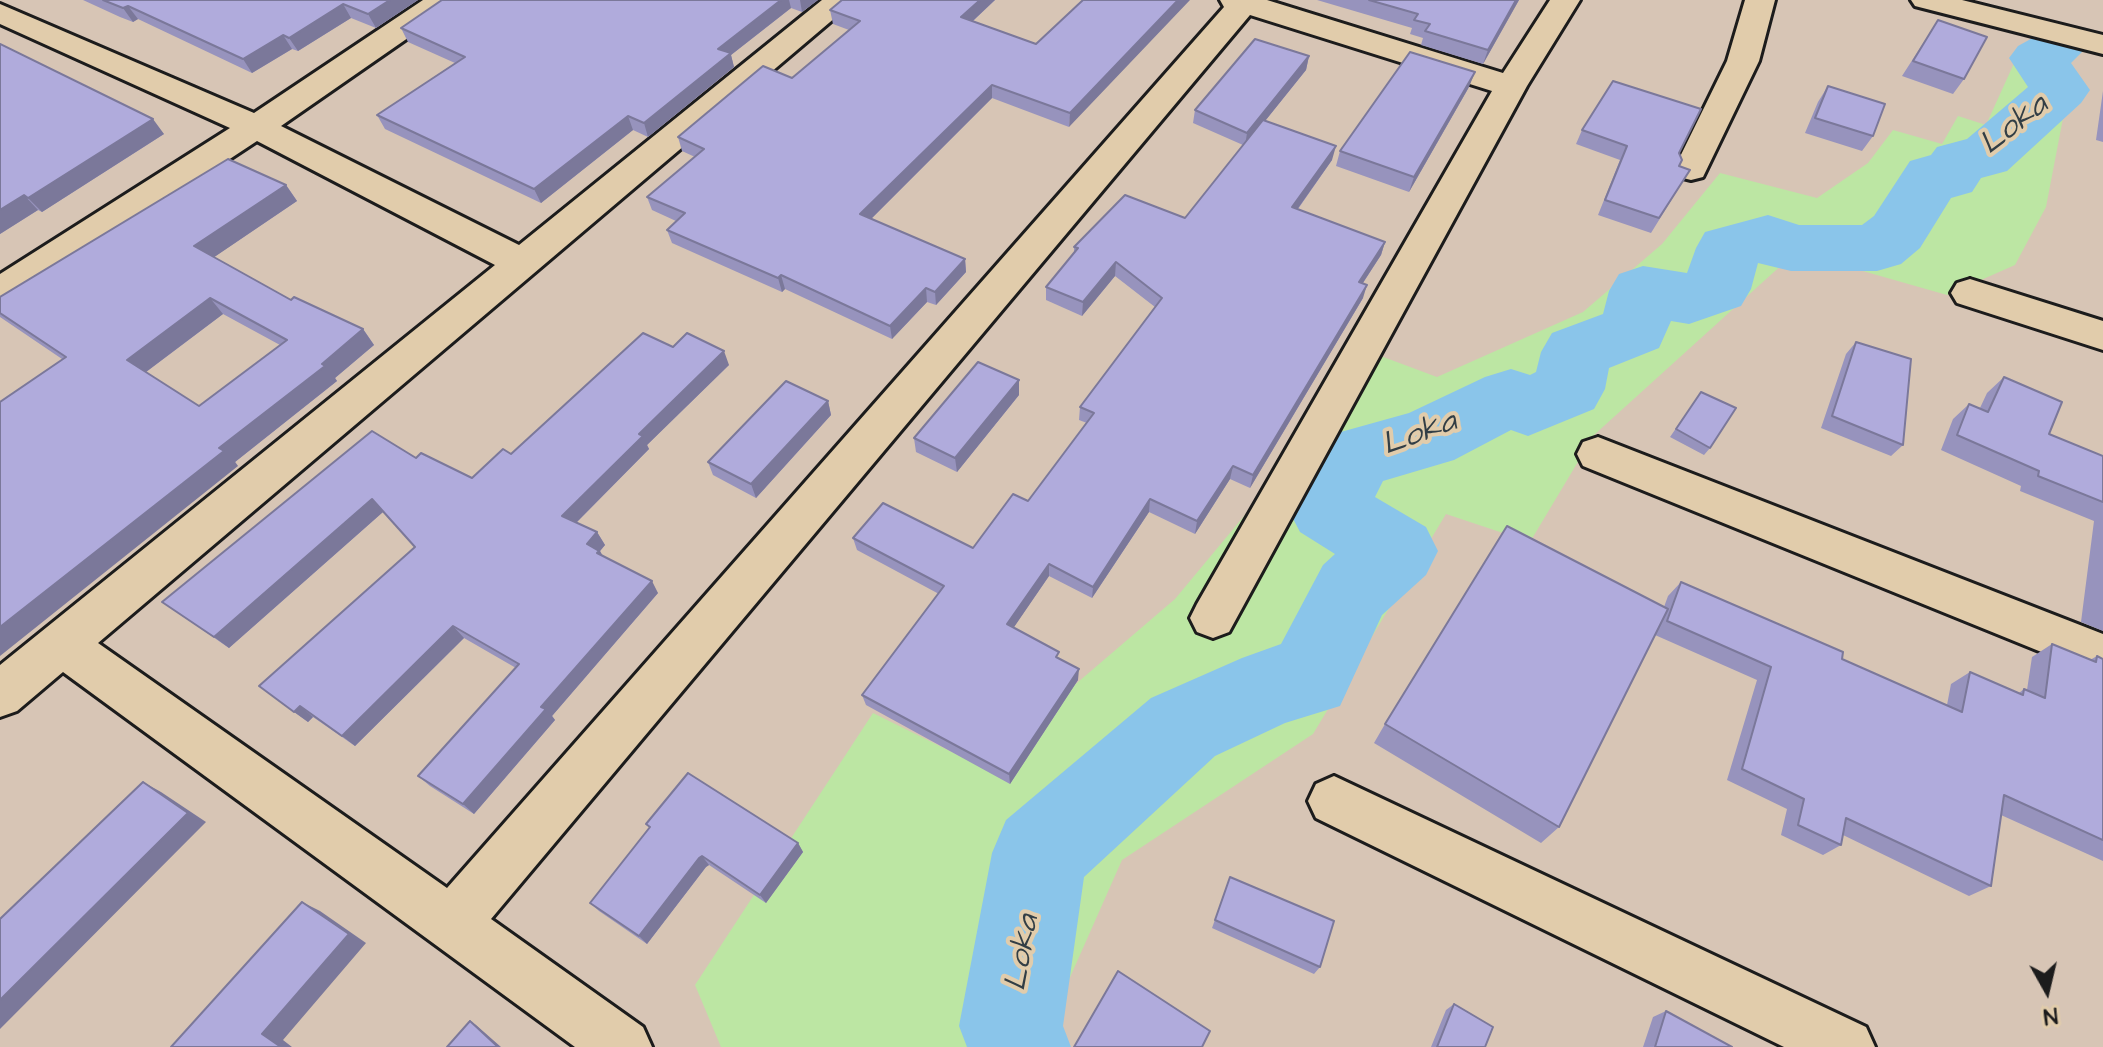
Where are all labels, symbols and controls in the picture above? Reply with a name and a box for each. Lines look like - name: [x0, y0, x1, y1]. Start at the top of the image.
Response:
- water label: Loka: [1973, 87, 2057, 165]
- water label: Loka: [1378, 404, 1462, 466]
- water label: Loka: [998, 912, 1050, 994]
- north arrow: [2007, 951, 2087, 1031]
- text: N: [2041, 999, 2059, 1032]

